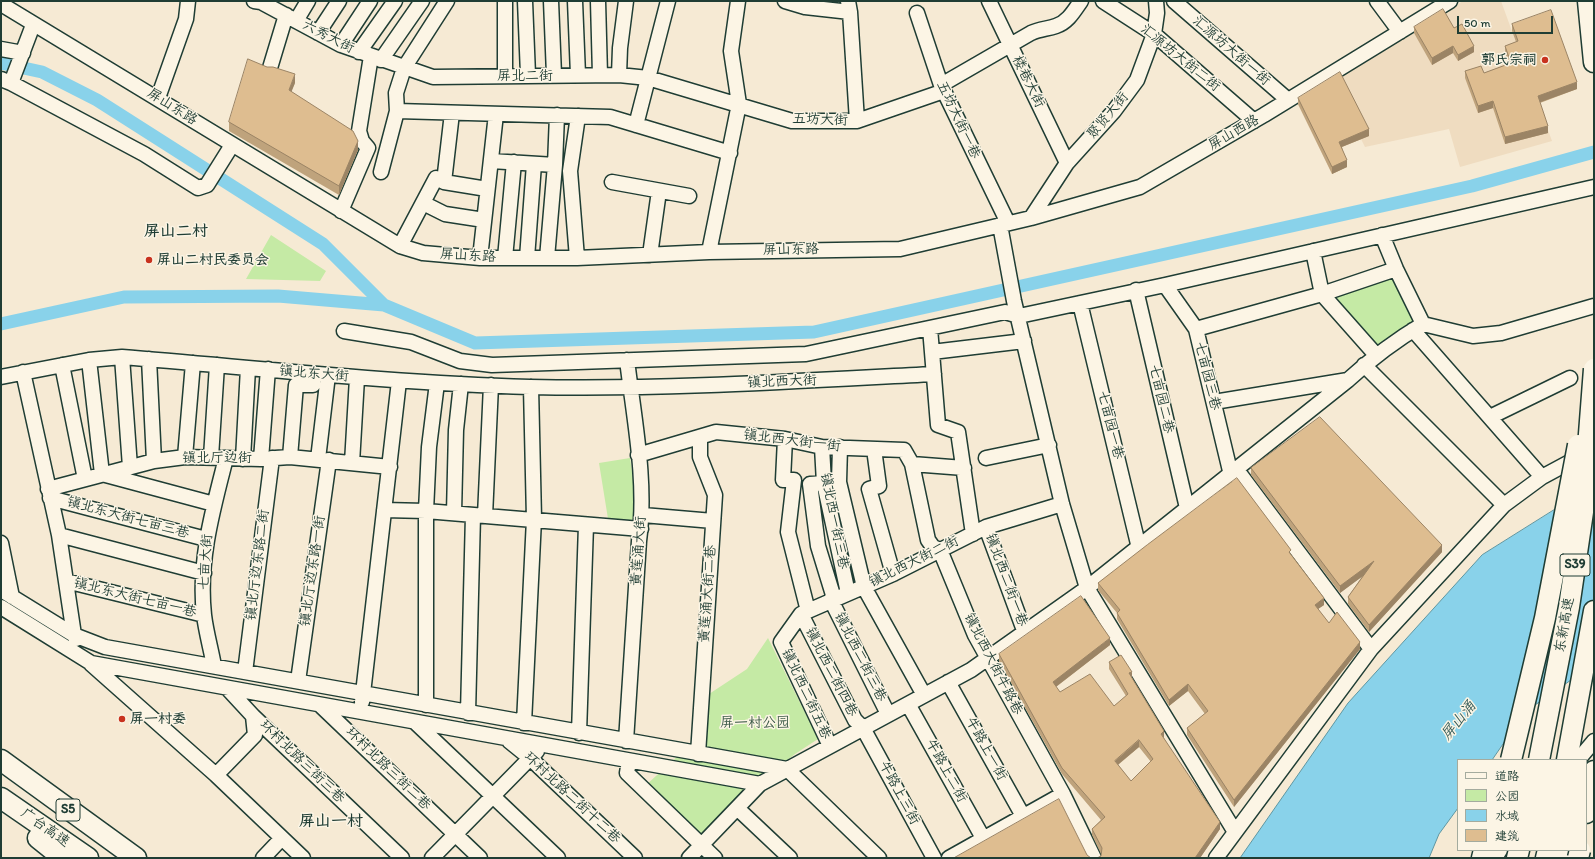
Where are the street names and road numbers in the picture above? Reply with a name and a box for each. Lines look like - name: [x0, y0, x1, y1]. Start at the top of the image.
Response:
- street label: 汇源坊大街一街: [1189, 13, 1273, 89]
- street label: 六秀大街: [299, 17, 357, 57]
- street label: 汇源坊大街二街: [1137, 21, 1223, 95]
- street label: 楼巷大街: [1008, 53, 1048, 111]
- street label: 屏北二街: [497, 68, 553, 84]
- street label: 五坊大街一巷: [933, 78, 983, 162]
- street label: 屏山东路: [144, 85, 200, 129]
- street label: 聚贤大街: [1084, 89, 1132, 143]
- street label: 五坊大街: [792, 111, 848, 129]
- street label: 屏山西路: [1206, 112, 1262, 154]
- street label: 屏山东路: [763, 241, 819, 259]
- street label: 屏山东路: [440, 246, 496, 266]
- street label: 七亩园三巷: [1190, 340, 1224, 412]
- street label: 镇北东大街: [278, 363, 350, 385]
- street label: 七亩园二巷: [1145, 363, 1177, 435]
- street label: 镇北西大街: [747, 372, 817, 392]
- street label: 七亩园一巷: [1093, 389, 1127, 461]
- street label: 镇北西大街一街: [742, 427, 842, 455]
- street label: 镇北厅边街: [182, 450, 252, 466]
- street label: 镇北西一街三巷: [816, 471, 852, 571]
- street label: 镇北东大街七亩三巷: [65, 494, 191, 542]
- street label: 镇北厅边东路二街: [243, 508, 273, 622]
- street label: 镇北厅边东路一街: [297, 514, 329, 628]
- street label: 黄莲涌大街: [628, 515, 650, 587]
- street label: 镇北西二街一巷: [981, 531, 1031, 629]
- street label: 七亩大街: [196, 533, 216, 591]
- street label: 镇北西大街二街: [866, 533, 962, 591]
- street label: 黄莲涌大街二巷: [696, 545, 720, 643]
- road number: S39: [1560, 554, 1590, 576]
- street label: 镇北东大街七亩一巷: [72, 575, 198, 621]
- street label: 东新高速: [1552, 596, 1578, 654]
- street label: 镇北西二街三巷: [830, 610, 890, 704]
- street label: 镇北西大街牛路巷: [960, 610, 1026, 718]
- street label: 镇北西二街四巷: [801, 625, 861, 719]
- street label: 镇北西二街五巷: [778, 646, 834, 742]
- street label: 牛路上一街: [962, 714, 1010, 784]
- street label: 环村北路三街三巷: [256, 717, 348, 807]
- street label: 环村北路三街二巷: [342, 724, 434, 814]
- street label: 牛路上二街: [922, 736, 970, 806]
- street label: 环村北路二街十二巷: [520, 749, 624, 847]
- street label: 牛路上三街: [875, 758, 923, 828]
- road number: S5: [56, 799, 80, 821]
- street label: 广台高速: [17, 805, 73, 851]

